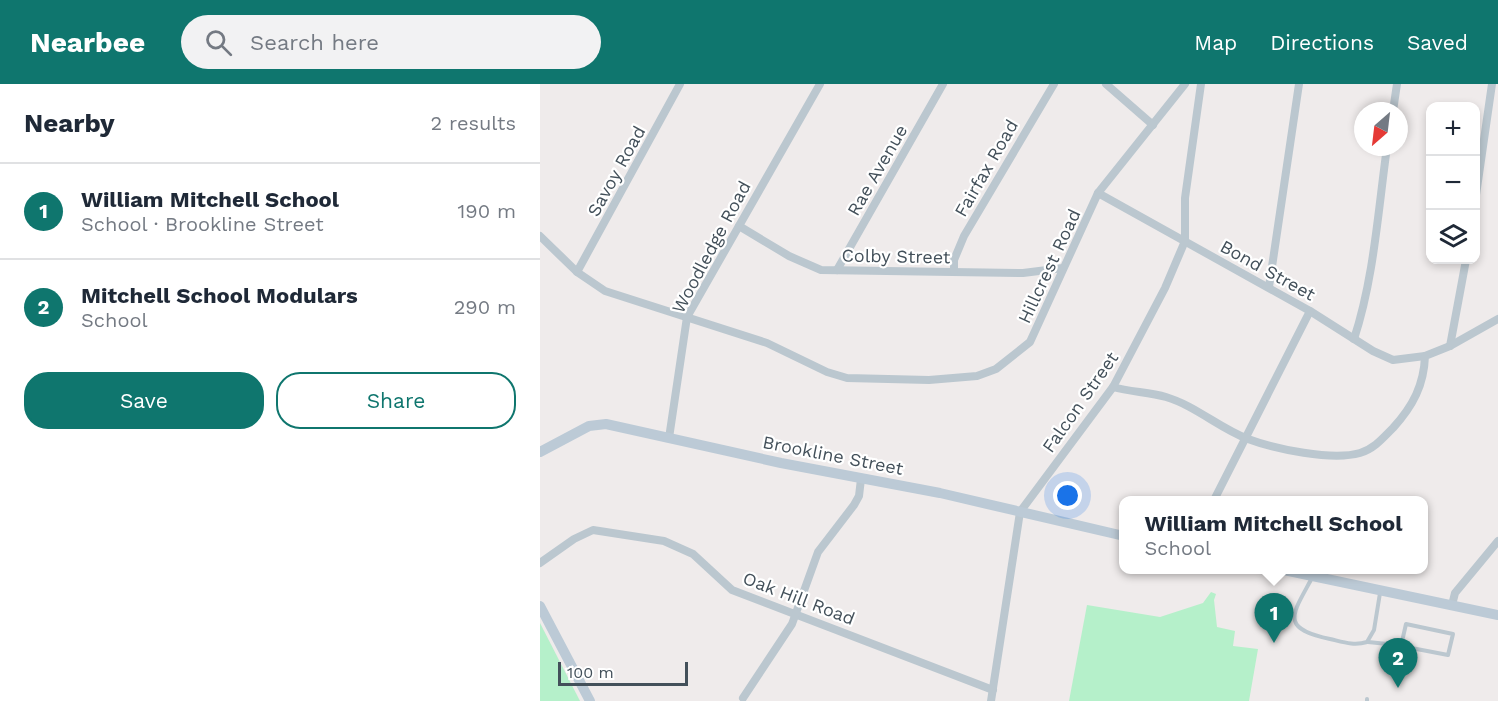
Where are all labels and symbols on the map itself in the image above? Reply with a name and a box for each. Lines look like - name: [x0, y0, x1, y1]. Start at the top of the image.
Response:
- north arrow: [1354, 102, 1408, 156]
- street label: Fairfax Road: [950, 116, 1022, 220]
- street label: Rae Avenue: [842, 121, 912, 219]
- street label: Savoy Road: [583, 122, 649, 220]
- street label: Woodledge Road: [667, 177, 755, 317]
- street label: Hillcrest Road: [1013, 206, 1085, 326]
- street label: Bond Street: [1217, 235, 1320, 305]
- street label: Colby Street: [841, 245, 951, 267]
- street label: Falcon Street: [1038, 347, 1123, 456]
- street label: Brookline Street: [761, 431, 906, 479]
- your location: [1053, 481, 1082, 510]
- street label: Oak Hill Road: [740, 567, 858, 629]
- pin: 1: [1254, 594, 1294, 643]
- pin: 2: [1378, 638, 1418, 688]
- scale bar: [558, 659, 688, 686]

